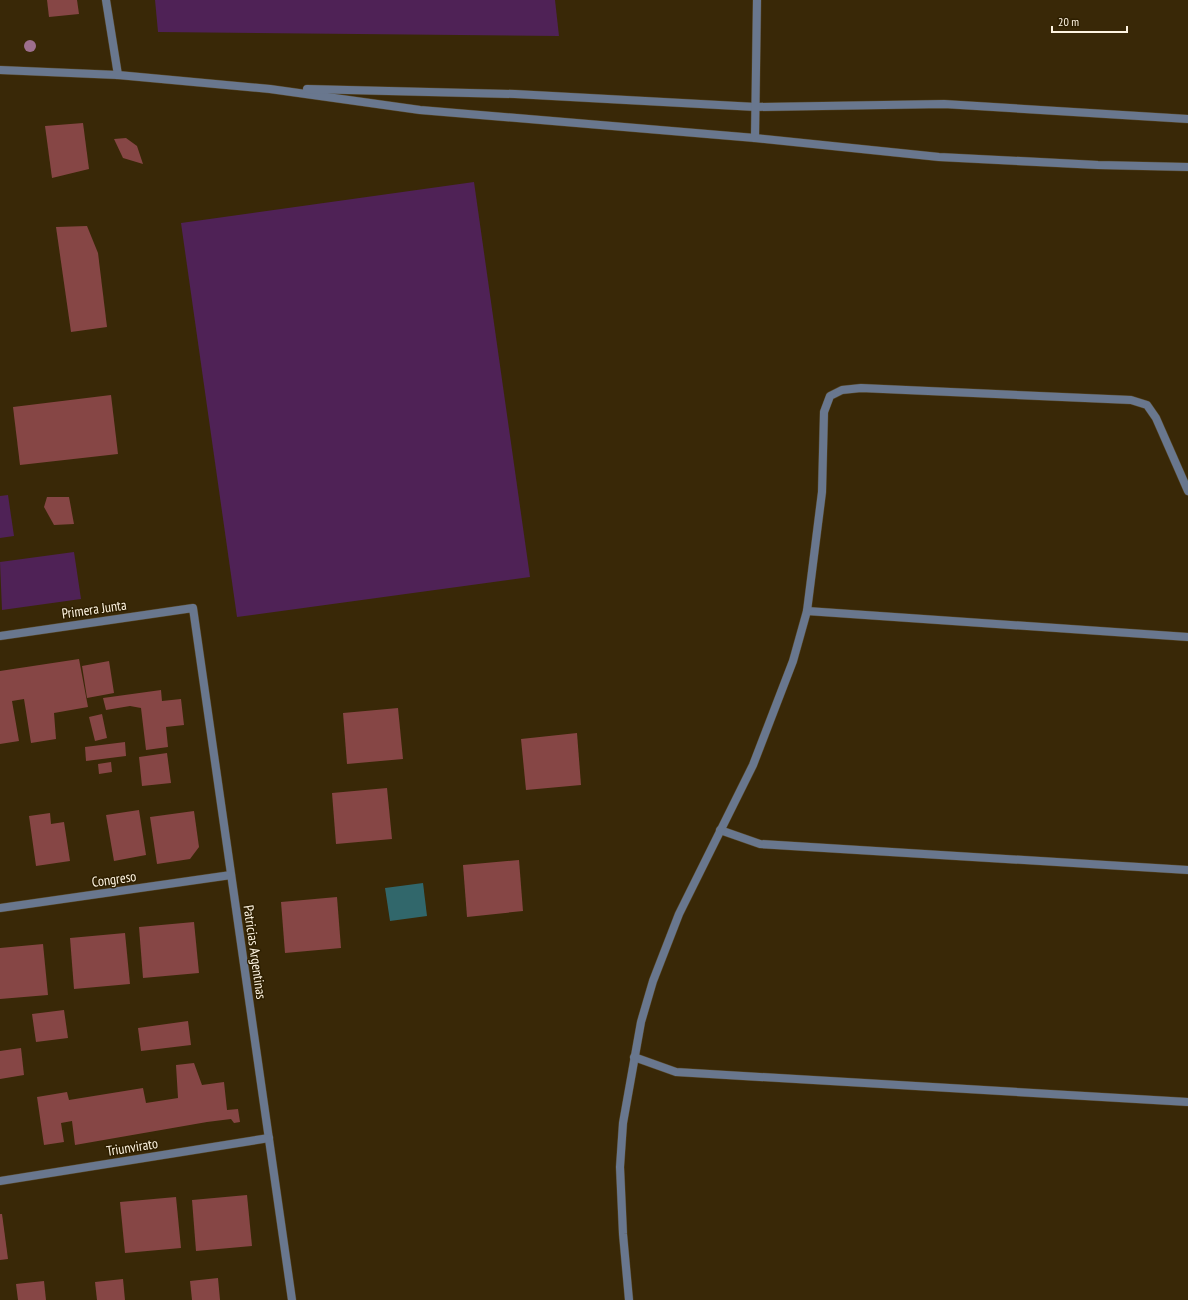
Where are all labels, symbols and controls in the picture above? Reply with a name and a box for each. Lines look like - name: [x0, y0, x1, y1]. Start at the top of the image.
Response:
- scale bar: [1052, 8, 1127, 34]
- text: 20 m: [1058, 14, 1079, 29]
- street label: Primera Junta: [60, 596, 128, 622]
- street label: Congreso: [91, 867, 137, 891]
- street label: Patricias Argentinas: [239, 904, 271, 1001]
- street label: Triunvirato: [105, 1134, 159, 1160]

